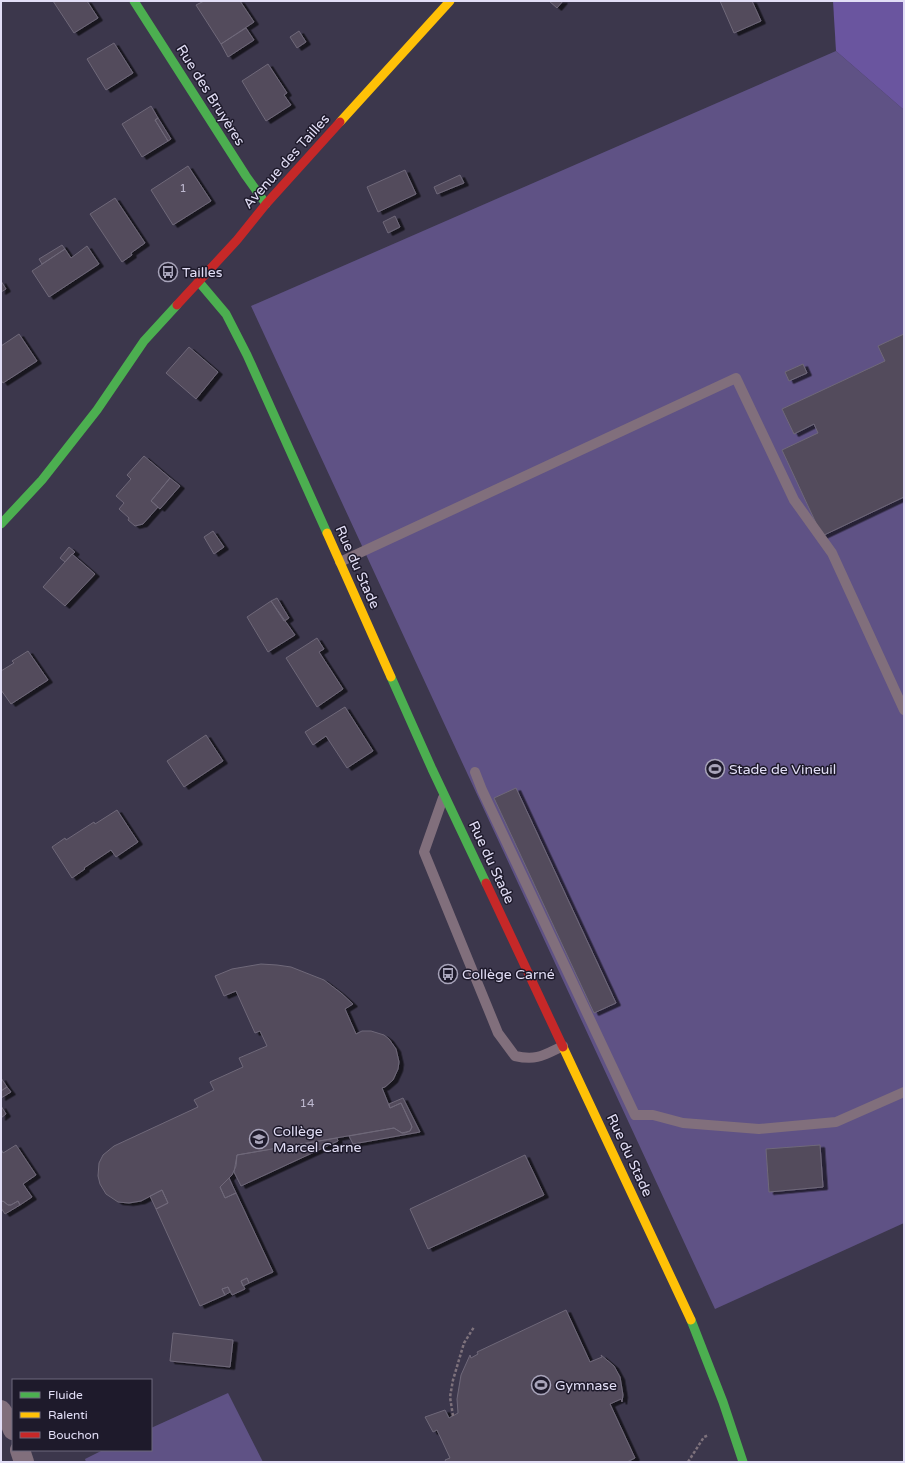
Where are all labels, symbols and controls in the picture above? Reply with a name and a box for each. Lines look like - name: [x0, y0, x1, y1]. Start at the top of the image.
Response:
- street label: Rue des Bruyères: [173, 42, 249, 149]
- street label: Avenue des Tailles: [239, 110, 333, 212]
- house number: 1: [179, 181, 187, 195]
- bus stop icon: Tailles: [157, 261, 179, 283]
- place label: Tailles: [182, 264, 223, 281]
- street label: Rue du Stade: [332, 523, 384, 612]
- sports icon: Stade de Vineuil: [704, 758, 726, 780]
- place label: Stade de Vineuil: [729, 761, 836, 778]
- street label: Rue du Stade: [465, 818, 518, 906]
- bus stop icon: Collège Carné: [437, 963, 459, 985]
- place label: Collège Carné: [462, 966, 555, 983]
- house number: 14: [299, 1096, 315, 1110]
- street label: Rue du Stade: [603, 1111, 656, 1199]
- place label: Collège Marcel Carne: [273, 1123, 361, 1156]
- school or university icon: Collège Marcel Carne: [248, 1128, 270, 1150]
- sports icon: Gymnase: [530, 1374, 552, 1396]
- place label: Gymnase: [555, 1377, 617, 1394]
- legend: [12, 1379, 152, 1451]
- text: Fluide: [48, 1388, 83, 1402]
- text: Ralenti: [48, 1408, 88, 1422]
- text: Bouchon: [48, 1428, 99, 1442]

